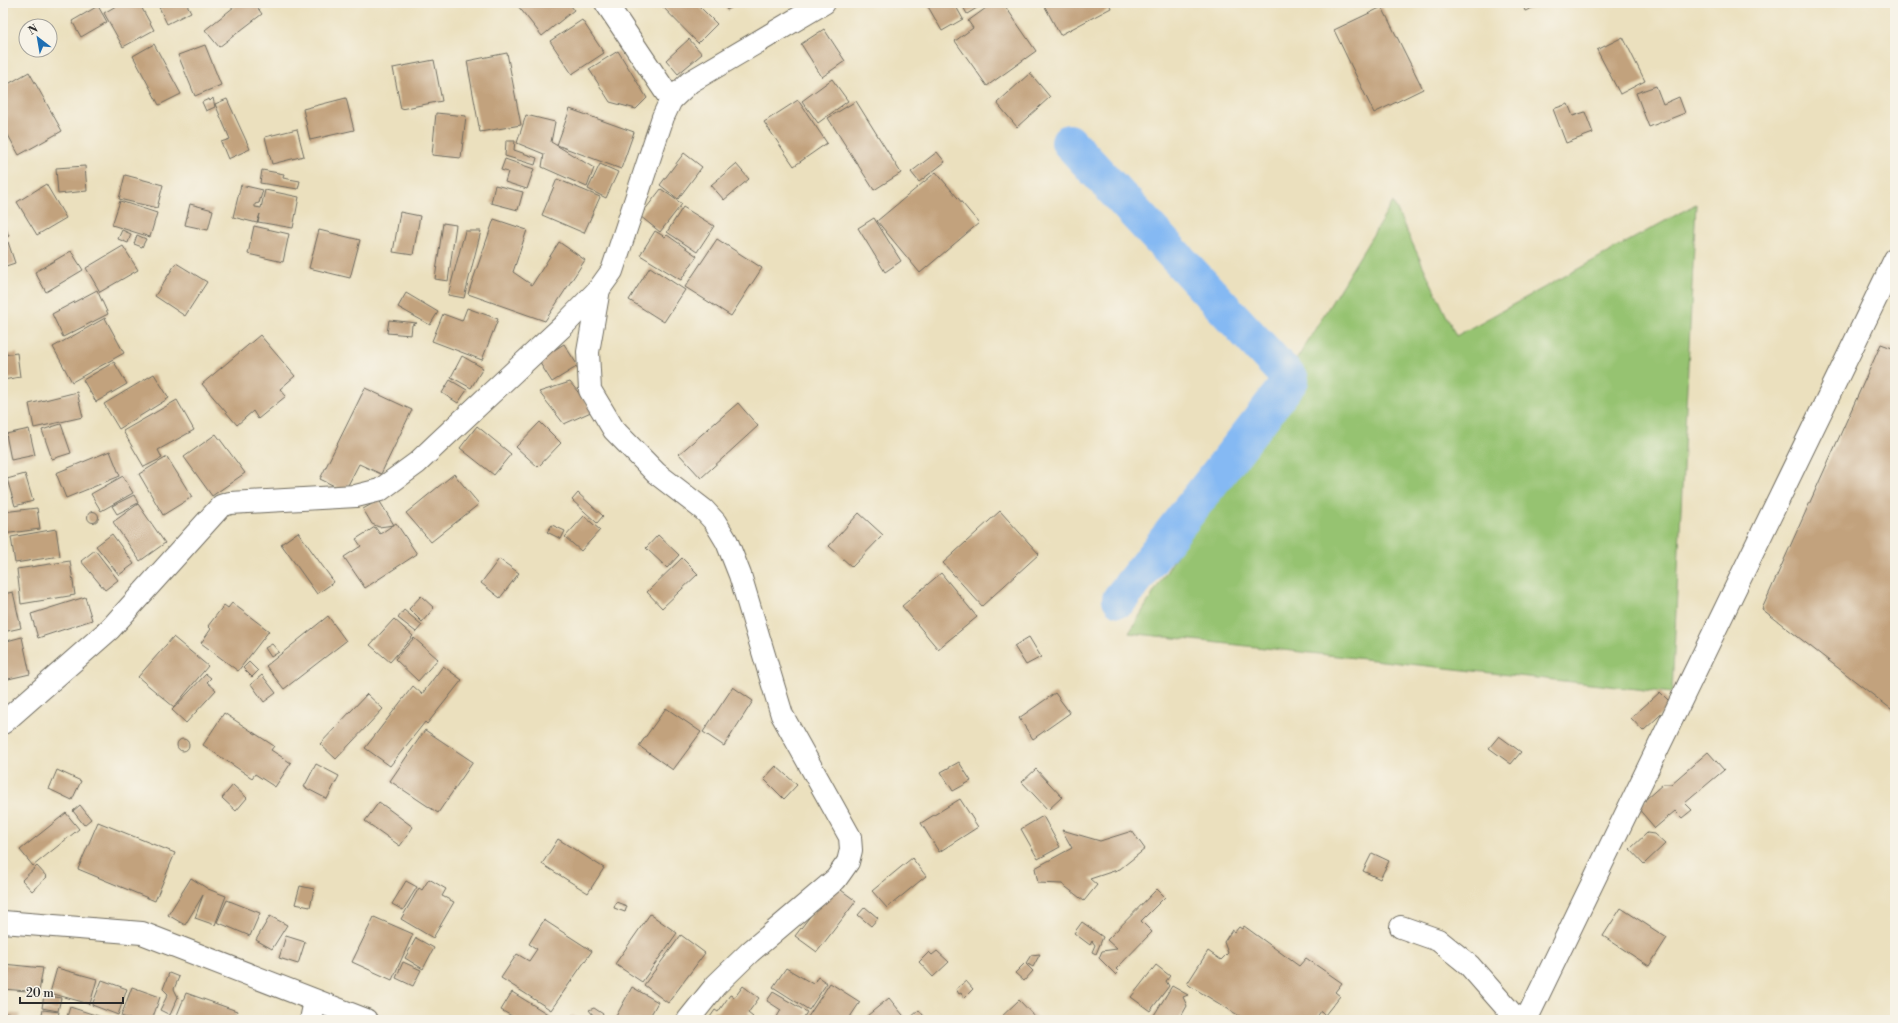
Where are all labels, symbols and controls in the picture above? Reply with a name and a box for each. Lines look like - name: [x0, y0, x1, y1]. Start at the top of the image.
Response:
- north arrow: [18, 18, 58, 58]
- text: N: [26, 22, 41, 39]
- scale bar: [20, 979, 123, 1005]
- text: 20 m: [26, 986, 54, 1001]

